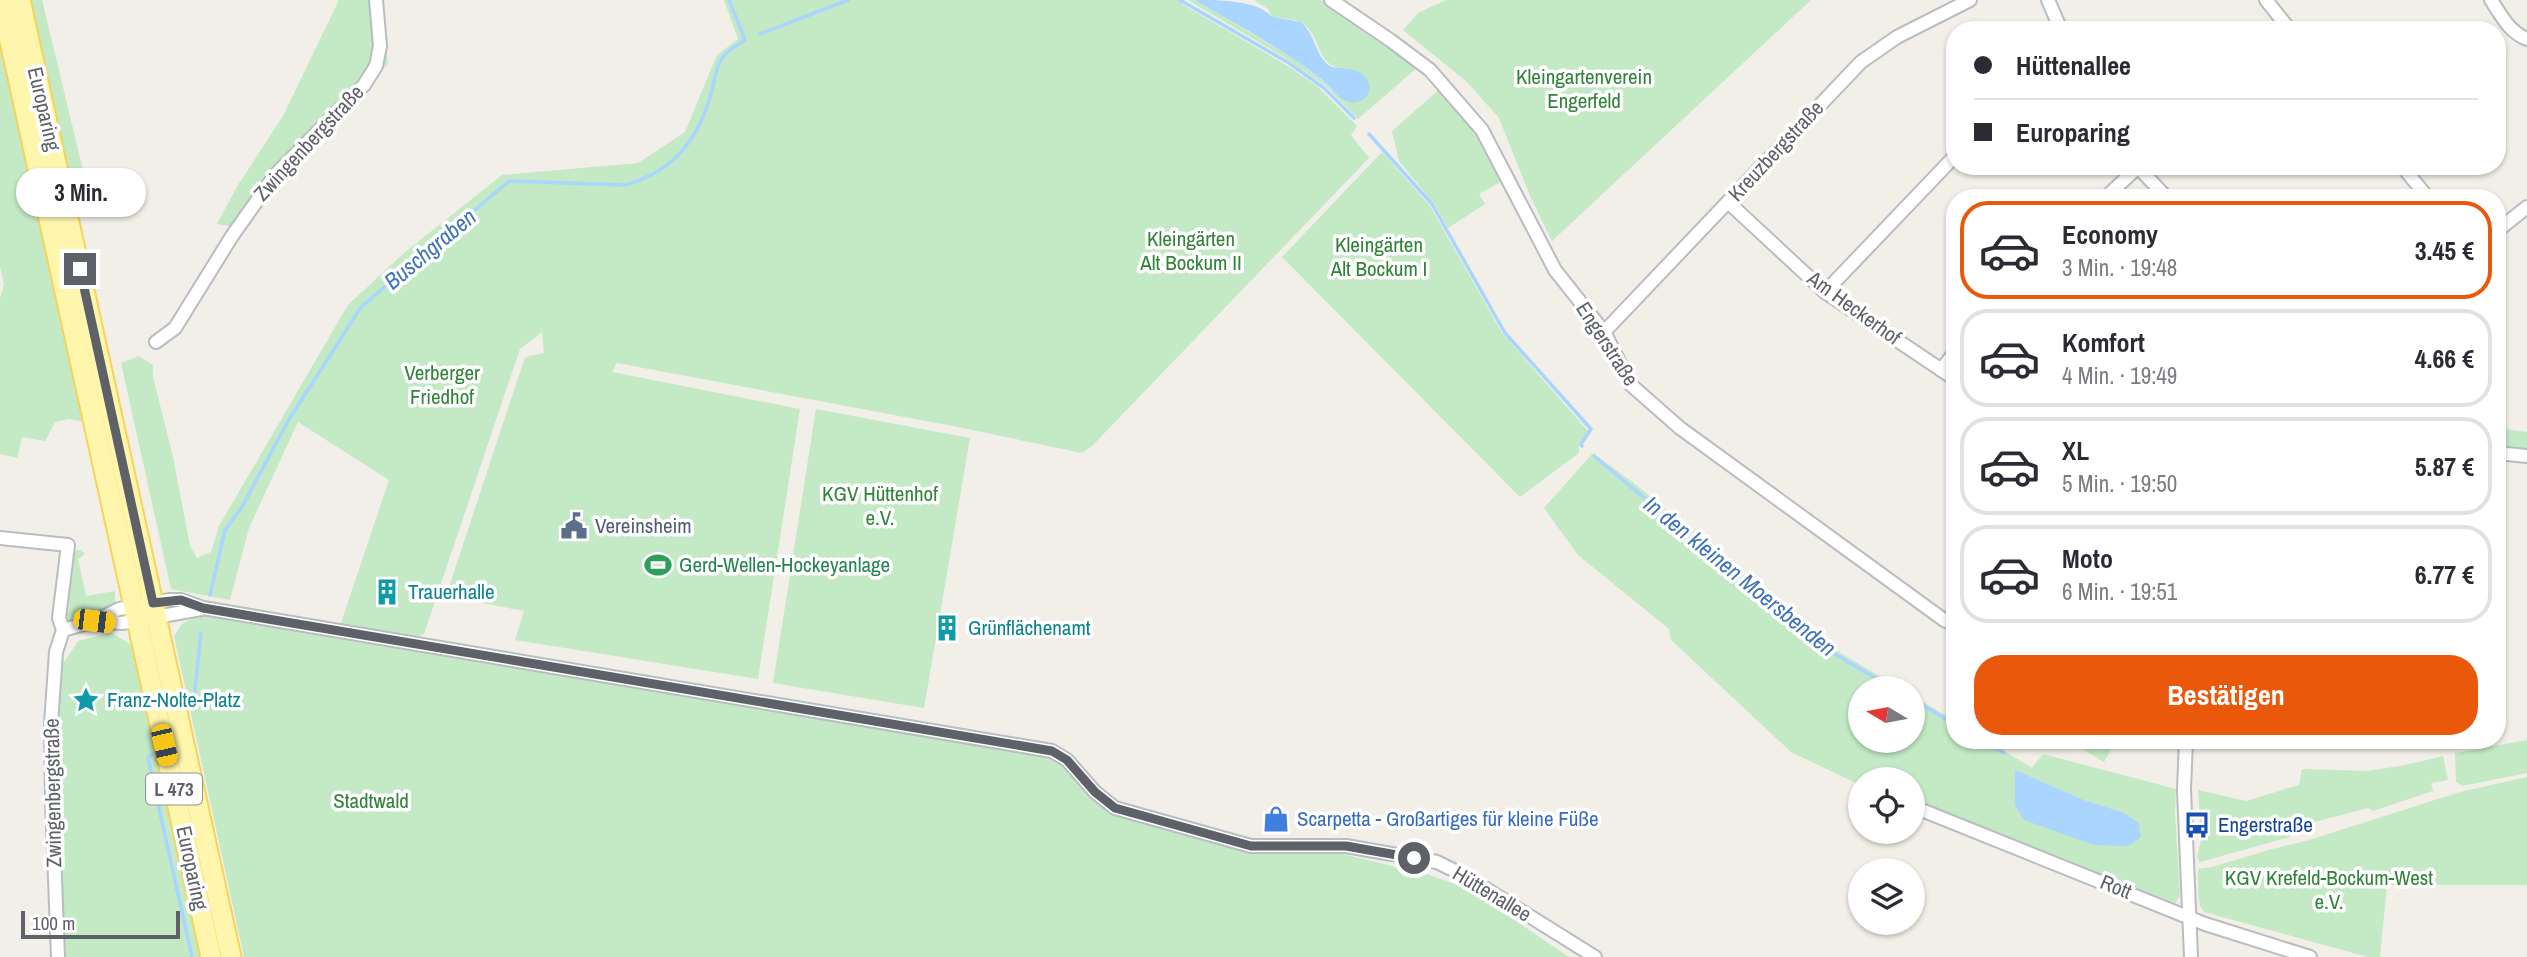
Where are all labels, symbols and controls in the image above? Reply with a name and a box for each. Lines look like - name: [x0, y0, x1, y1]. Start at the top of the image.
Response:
- text: Hüttenallee: [2016, 48, 2131, 83]
- park label: Kleingartenverein Engerfeld: [1516, 62, 1652, 115]
- street label: Europaring: [21, 64, 68, 154]
- street label: Zwingenbergstraße: [247, 78, 370, 207]
- street label: Kreuzbergstraße: [1721, 94, 1830, 207]
- text: Europaring: [2016, 115, 2130, 150]
- callout: 3 Min.: [15, 168, 145, 216]
- text: 3 Min.: [54, 177, 108, 208]
- water label: Buschgraben: [377, 201, 482, 296]
- text: Economy: [2062, 217, 2158, 252]
- icon: car: [1978, 219, 2041, 282]
- park label: Kleingärten Alt Bockum II: [1139, 224, 1242, 277]
- park label: Kleingärten Alt Bockum I: [1330, 230, 1427, 283]
- text: 3.45 €: [2415, 233, 2474, 268]
- text: 3 Min. · 19:48: [2062, 252, 2177, 283]
- route end: [64, 253, 96, 285]
- street label: Am Heckerhof: [1801, 263, 1907, 352]
- street label: Engerstraße: [1569, 296, 1645, 391]
- text: Komfort: [2062, 325, 2145, 360]
- icon: car: [1978, 327, 2041, 390]
- text: 4.66 €: [2415, 341, 2474, 376]
- park label: Verberger Friedhof: [404, 358, 480, 411]
- text: 4 Min. · 19:49: [2062, 360, 2177, 391]
- text: XL: [2062, 433, 2089, 468]
- icon: car: [1978, 435, 2041, 498]
- text: 5.87 €: [2415, 449, 2474, 484]
- text: 5 Min. · 19:50: [2062, 468, 2177, 499]
- park label: KGV Hüttenhof e.V.: [822, 479, 938, 532]
- water label: In den kleinen Moersbenden: [1638, 488, 1843, 663]
- public building icon: Vereinsheim: [559, 511, 589, 541]
- place label: Vereinsheim: [595, 511, 692, 540]
- text: Moto: [2062, 541, 2113, 576]
- icon: car: [1978, 543, 2041, 606]
- sports icon: Gerd-Wellen-Hockeyanlage: [643, 550, 673, 580]
- place label: Gerd-Wellen-Hockeyanlage: [679, 550, 890, 579]
- text: 6.77 €: [2415, 557, 2474, 592]
- text: 6 Min. · 19:51: [2062, 576, 2177, 607]
- building icon: Trauerhalle: [372, 577, 402, 607]
- place label: Trauerhalle: [408, 577, 494, 606]
- car: [72, 608, 117, 634]
- building icon: Grünflächenamt: [932, 613, 962, 643]
- place label: Grünflächenamt: [968, 613, 1091, 642]
- button: Bestätigen: [1974, 655, 2478, 735]
- north arrow: [1848, 676, 1925, 752]
- map controls: [1848, 676, 1925, 935]
- place icon: Franz-Nolte-Platz: [71, 685, 101, 715]
- place label: Franz-Nolte-Platz: [107, 685, 241, 714]
- street label: Zwingenbergstraße: [37, 718, 68, 868]
- car: [150, 722, 179, 768]
- button: locate: [1848, 767, 1925, 844]
- road number: L 473: [146, 774, 202, 804]
- park label: Stadtwald: [333, 786, 409, 815]
- shop icon: Scarpetta - Großartiges für kleine Füße: [1261, 804, 1291, 834]
- place label: Scarpetta - Großartiges für kleine Füße: [1297, 804, 1599, 833]
- bus stop icon: Engerstraße: [2182, 810, 2212, 840]
- place label: Engerstraße: [2218, 810, 2313, 839]
- street label: Europaring: [169, 823, 216, 913]
- route start: [1398, 842, 1430, 874]
- button: layers: [1848, 858, 1925, 935]
- street label: Hüttenallee: [1447, 859, 1537, 928]
- park label: KGV Krefeld-Bockum-West e.V.: [2225, 863, 2433, 916]
- street label: Rott: [2096, 867, 2136, 906]
- scale bar: [21, 908, 180, 940]
- text: 100 m: [32, 910, 75, 936]

